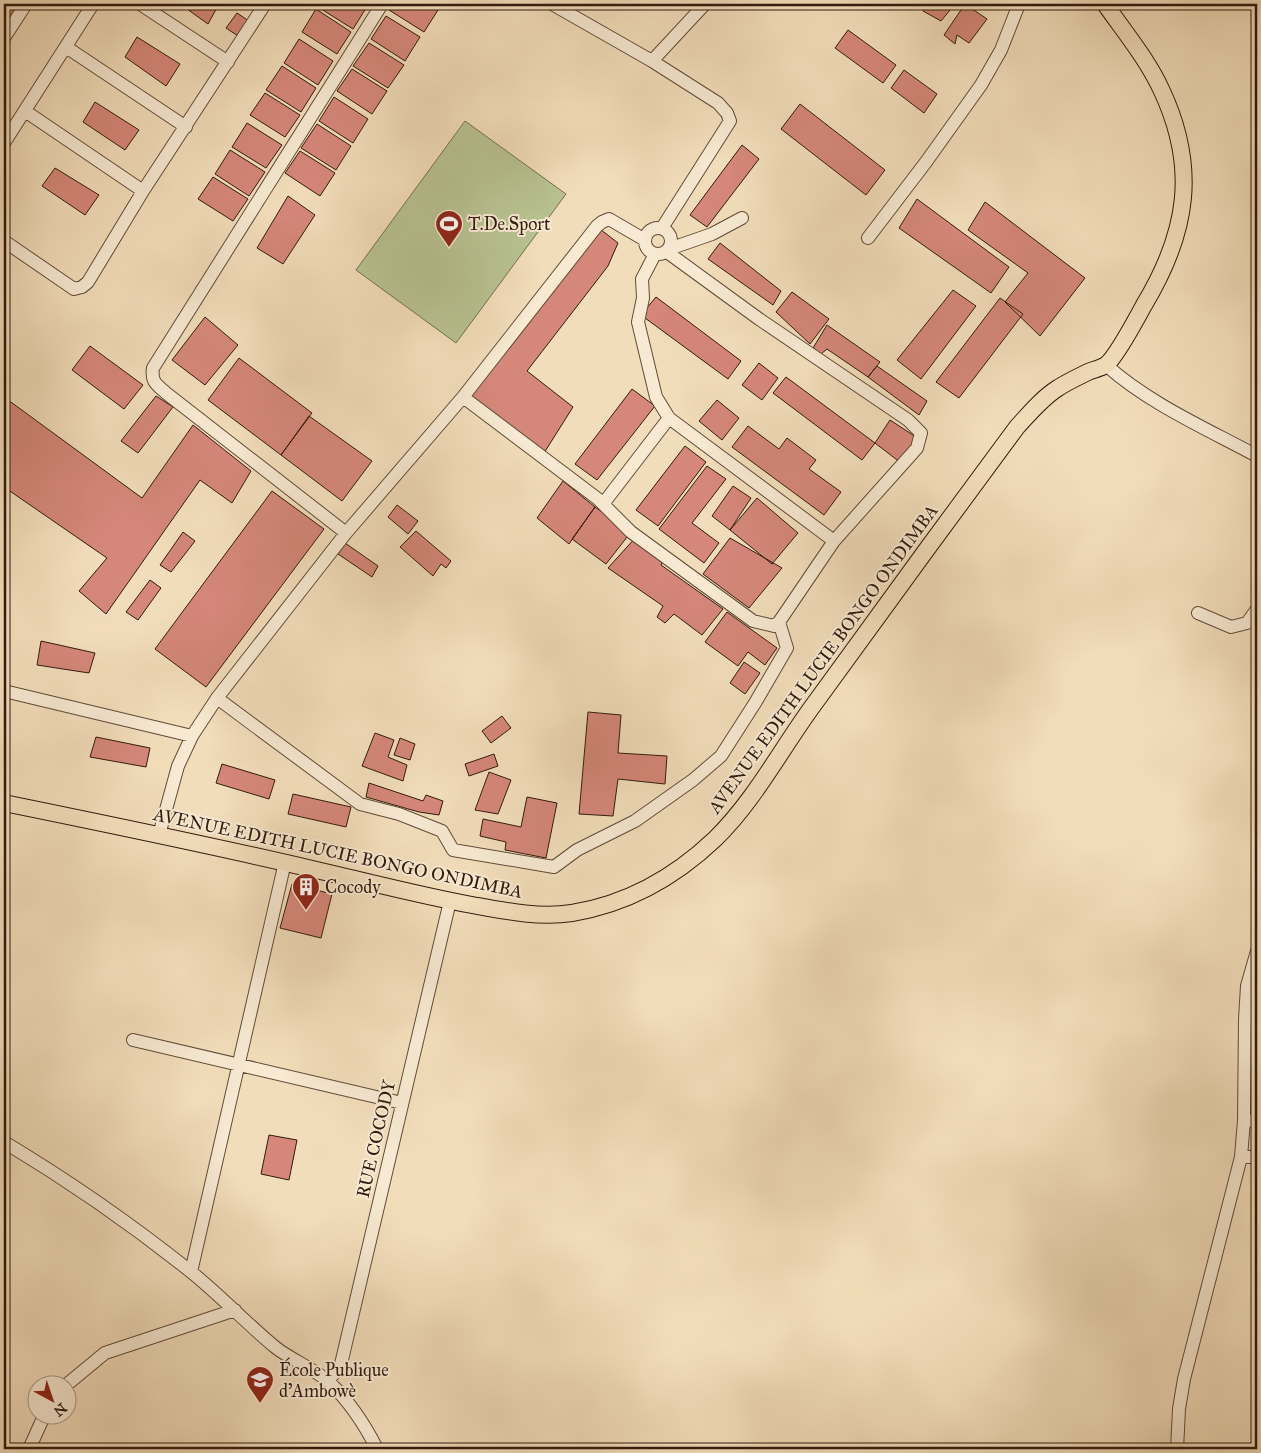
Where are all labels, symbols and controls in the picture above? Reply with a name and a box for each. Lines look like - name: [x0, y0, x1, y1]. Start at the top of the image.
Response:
- sports icon: T.De.Sport: [434, 209, 464, 248]
- place label: T.De.Sport: [468, 213, 551, 235]
- street label: AVENUE EDITH LUCIE BONGO ONDIMBA: [703, 500, 943, 819]
- street label: AVENUE EDITH LUCIE BONGO ONDIMBA: [150, 803, 525, 903]
- building icon: Cocody: [291, 872, 321, 911]
- place label: Cocody: [325, 876, 381, 898]
- street label: RUE COCODY: [352, 1077, 400, 1200]
- place label: École Publique d’Ambowè: [279, 1357, 389, 1402]
- school or university icon: École Publique d’Ambowè: [245, 1365, 275, 1404]
- north arrow: [28, 1376, 78, 1426]
- text: N: [50, 1399, 70, 1420]

